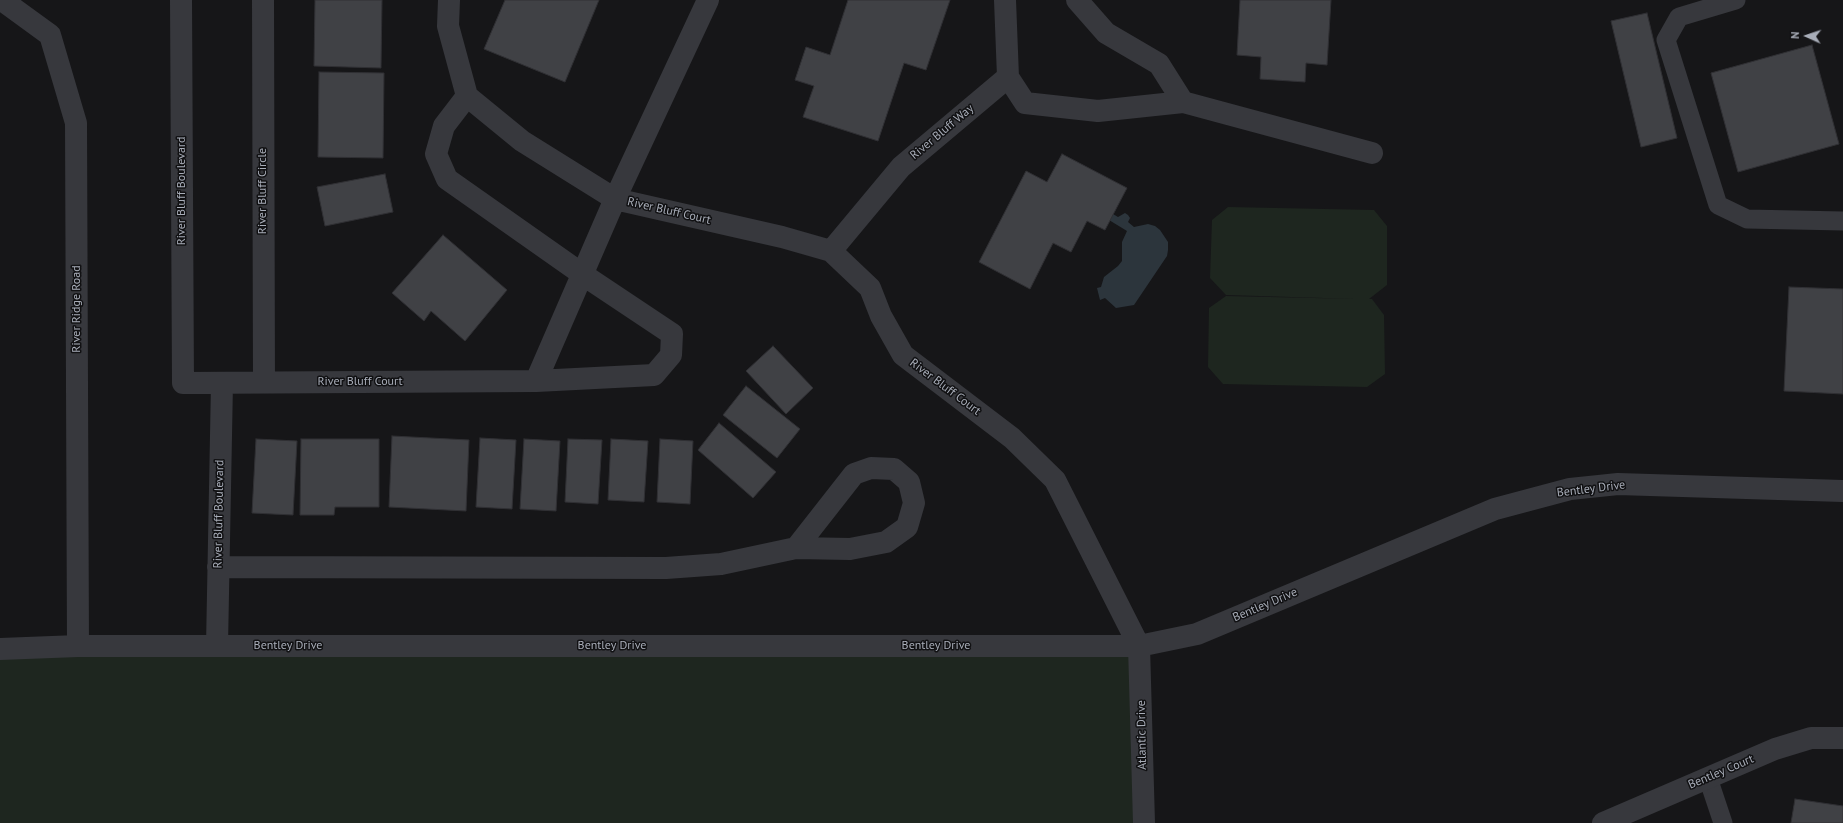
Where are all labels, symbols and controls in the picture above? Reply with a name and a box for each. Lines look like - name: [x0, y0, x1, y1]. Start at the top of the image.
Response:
- north arrow: [1787, 16, 1827, 56]
- text: N: [1788, 31, 1802, 39]
- street label: River Bluff Way: [907, 101, 977, 163]
- street label: River Bluff Boulevard: [175, 137, 189, 245]
- street label: River Bluff Circle: [256, 148, 270, 234]
- street label: River Bluff Court: [626, 194, 712, 228]
- street label: River Ridge Road: [70, 265, 84, 353]
- street label: River Bluff Court: [907, 356, 983, 418]
- street label: River Bluff Court: [317, 375, 403, 389]
- street label: River Bluff Boulevard: [211, 460, 227, 568]
- street label: Bentley Drive: [1556, 478, 1626, 500]
- street label: Bentley Drive: [1231, 585, 1299, 625]
- street label: Bentley Drive: [254, 639, 322, 653]
- street label: Bentley Drive: [578, 639, 646, 653]
- street label: Bentley Drive: [902, 639, 970, 653]
- street label: Atlantic Drive: [1134, 700, 1150, 770]
- street label: Bentley Court: [1686, 752, 1756, 792]

